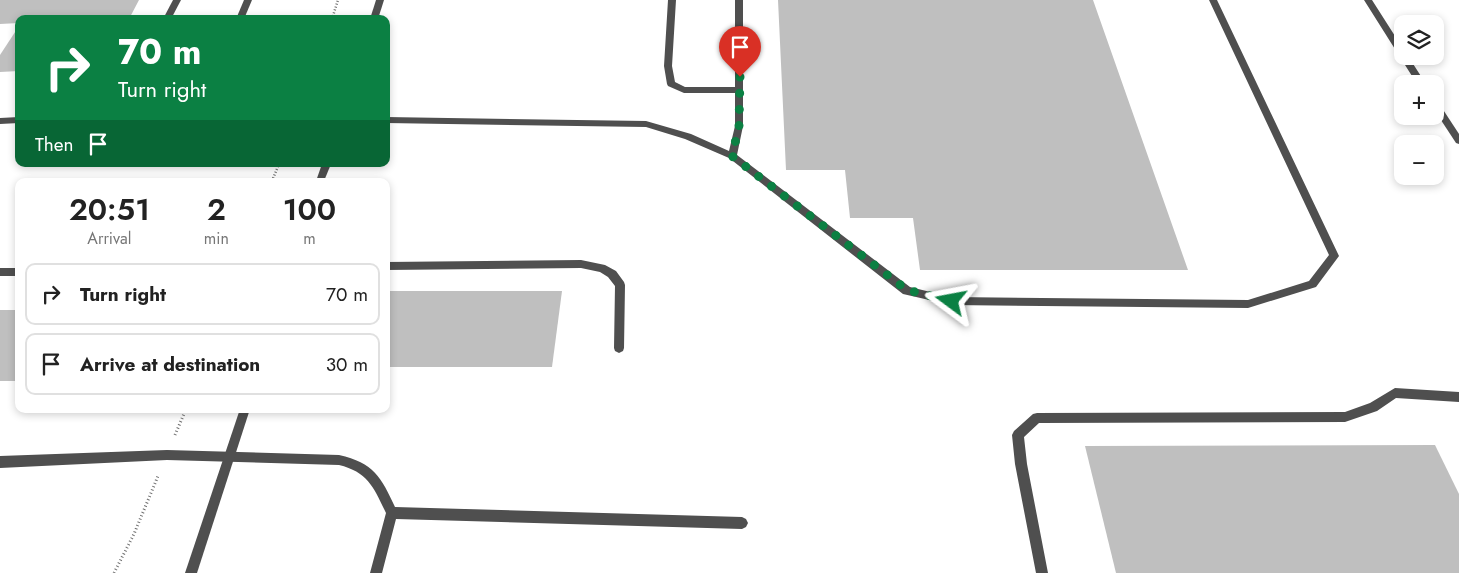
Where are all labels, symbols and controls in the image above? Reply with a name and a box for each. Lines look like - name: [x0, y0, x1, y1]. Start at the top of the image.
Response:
- map controls: [1394, 15, 1444, 185]
- button: layers: [1394, 15, 1444, 65]
- pin: [719, 26, 761, 77]
- text: 70 m: [118, 27, 201, 77]
- icon: arrive: [726, 33, 754, 61]
- icon: right: [35, 35, 100, 100]
- text: Turn right: [118, 73, 206, 105]
- button: +: [1394, 75, 1444, 125]
- icon: arrive: [84, 130, 112, 158]
- text: Then: [35, 131, 74, 158]
- button: −: [1394, 135, 1444, 185]
- text: 20:51: [69, 188, 150, 231]
- text: 2: [207, 188, 226, 231]
- text: 100: [283, 188, 336, 231]
- text: Arrival: [87, 227, 131, 250]
- text: min: [204, 227, 229, 250]
- text: m: [303, 227, 316, 250]
- position arrow: [924, 274, 976, 326]
- icon: right: [37, 280, 65, 308]
- text: Turn right: [80, 281, 166, 308]
- text: 70 m: [326, 281, 368, 308]
- icon: arrive: [37, 350, 65, 378]
- text: Arrive at destination: [80, 351, 260, 378]
- text: 30 m: [326, 351, 368, 378]

